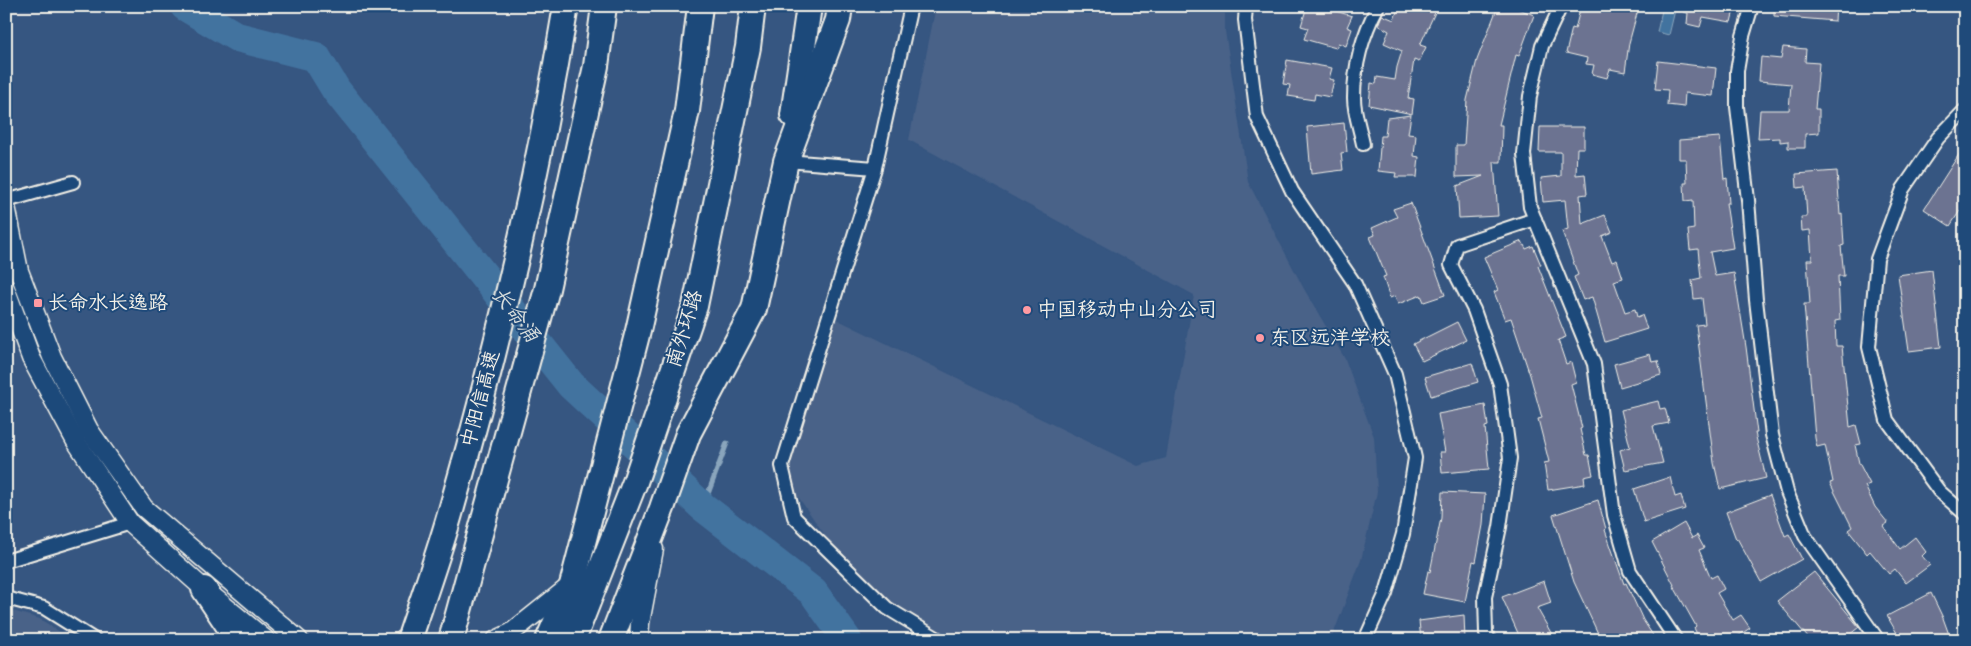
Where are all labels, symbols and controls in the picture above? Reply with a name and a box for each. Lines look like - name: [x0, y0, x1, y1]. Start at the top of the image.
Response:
- water label: 长命涌: [485, 282, 546, 349]
- street label: 南外环路: [660, 286, 710, 371]
- place label: 长命水长逸路: [48, 290, 169, 317]
- marker: 长命水长逸路: [32, 297, 44, 309]
- place label: 中国移动中山分公司: [1037, 297, 1217, 324]
- marker: 中国移动中山分公司: [1021, 304, 1033, 316]
- place label: 东区远洋学校: [1270, 325, 1390, 352]
- marker: 东区远洋学校: [1254, 332, 1266, 344]
- street label: 中阳信高速: [455, 347, 507, 451]

